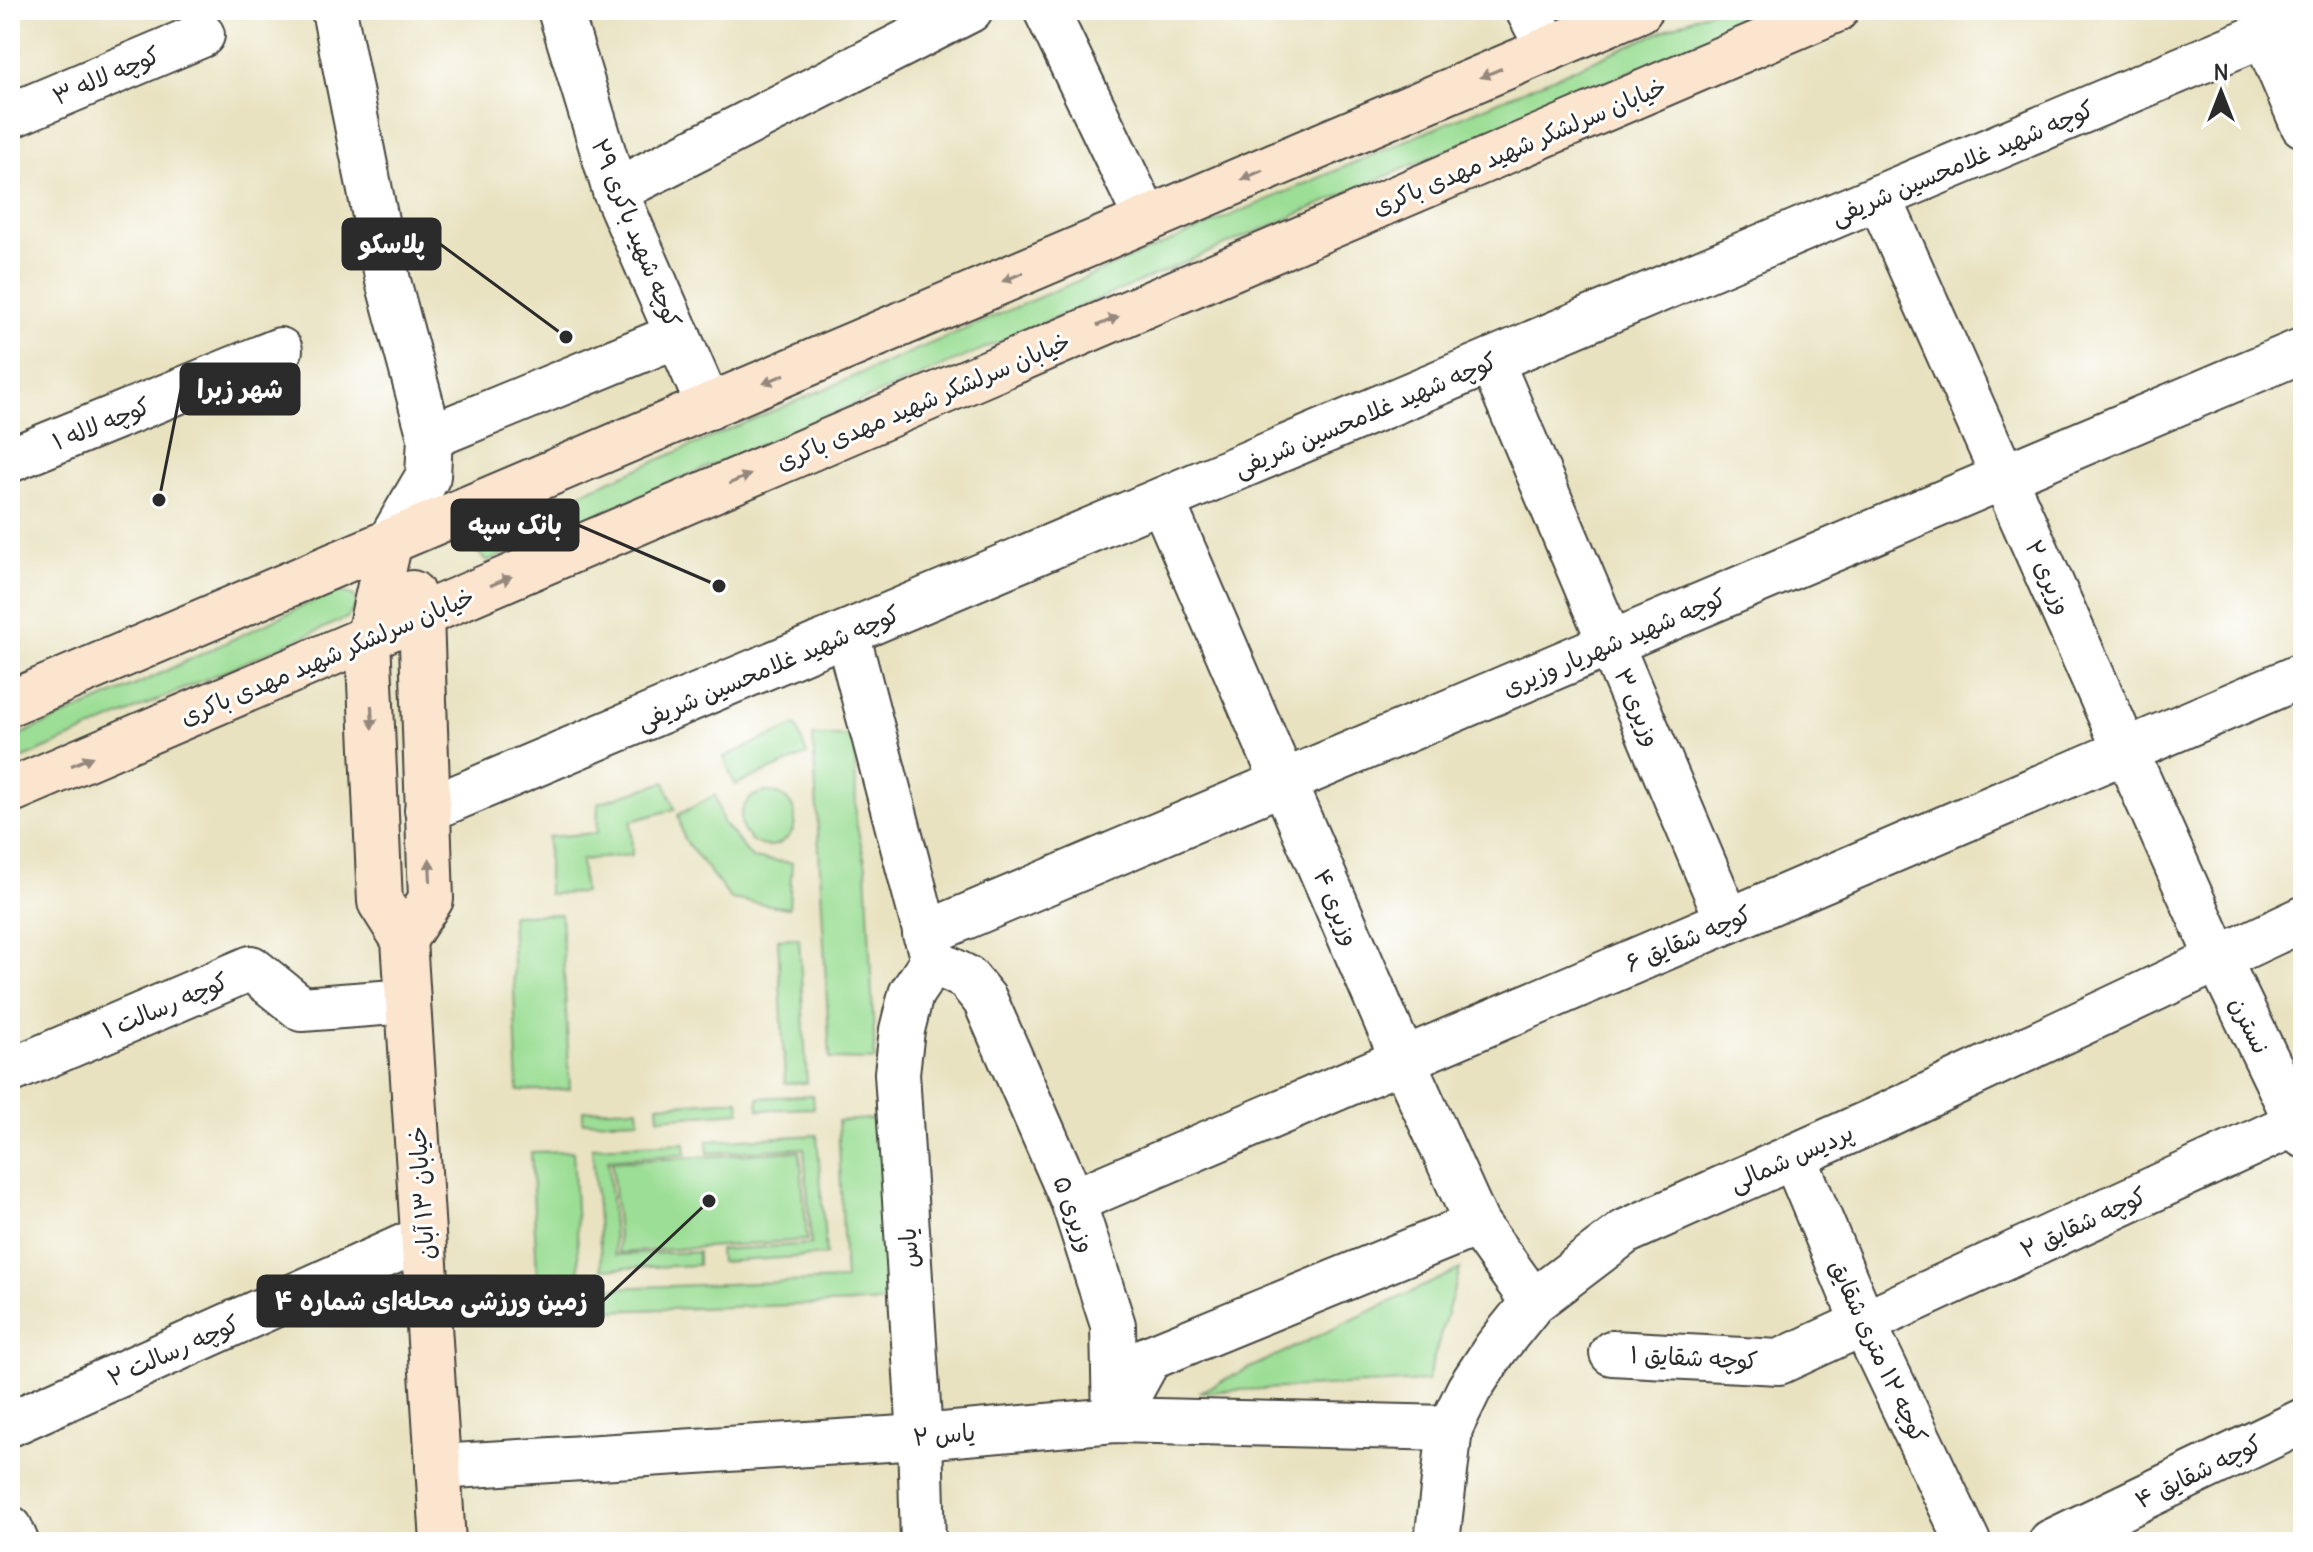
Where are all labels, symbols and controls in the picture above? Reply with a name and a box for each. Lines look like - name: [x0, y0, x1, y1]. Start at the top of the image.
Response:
- street label: کوچه لاله ۳: [48, 39, 165, 112]
- north arrow: [2181, 52, 2261, 132]
- text: N: [2213, 58, 2229, 86]
- one-way arrow: [1479, 67, 1503, 80]
- street label: خیابان سرلشکر شهید مهدی باکری: [1367, 70, 1671, 222]
- street label: کوچه شهید غلامحسین شریفی: [1826, 93, 2098, 232]
- street label: کوچه شهید باکری ۲۹: [584, 134, 689, 332]
- one-way arrow: [1240, 169, 1264, 182]
- callout: پلاسکو: [343, 219, 440, 269]
- text: پلاسکو: [357, 227, 425, 261]
- one-way arrow: [1001, 271, 1025, 284]
- one-way arrow: [1096, 315, 1120, 328]
- street label: خیابان سرلشکر شهید مهدی باکری: [771, 325, 1075, 477]
- street label: کوچه شهید غلامحسین شریفی: [1229, 345, 1501, 484]
- callout: شهر زبرا: [181, 364, 299, 414]
- text: شهر زبرا: [197, 372, 283, 405]
- one-way arrow: [762, 373, 786, 386]
- street label: کوچه لاله ۱: [48, 390, 155, 457]
- one-way arrow: [728, 472, 752, 485]
- callout: بانک سپه: [452, 500, 578, 550]
- text: بانک سپه: [468, 508, 562, 542]
- street label: وزیری ۲: [2019, 535, 2079, 619]
- one-way arrow: [489, 575, 513, 588]
- street label: خیابان سرلشکر شهید مهدی باکری: [175, 580, 479, 732]
- street label: کوچه شهید شهریار وزیری: [1498, 581, 1731, 704]
- street label: کوچه شهید غلامحسین شریفی: [632, 598, 904, 737]
- street label: وزیری ۳: [1608, 663, 1668, 751]
- one-way arrow: [365, 705, 378, 730]
- one-way arrow: [70, 754, 94, 767]
- one-way arrow: [423, 857, 436, 882]
- street label: وزیری ۴: [1307, 864, 1367, 950]
- street label: کوچه شقایق ۶: [1620, 898, 1756, 979]
- street label: کوچه رسالت ۱: [98, 965, 233, 1046]
- street label: نسترن: [2223, 992, 2277, 1058]
- street label: پردیس شمالی: [1724, 1116, 1858, 1199]
- street label: خیابان ۱۳ آبان: [401, 1125, 441, 1261]
- street label: وزیری ۵: [1047, 1172, 1103, 1256]
- street label: کوچه شقایق ۲: [2015, 1180, 2151, 1265]
- street label: یاس: [892, 1227, 924, 1269]
- street label: کوچه ۱۲ متری شقایق: [1822, 1254, 1935, 1448]
- callout: زمین ورزشی محله‌ای شماره ۴: [258, 1276, 603, 1326]
- text: زمین ورزشی محله‌ای شماره ۴: [274, 1284, 588, 1318]
- street label: کوچه رسالت ۲: [102, 1308, 244, 1393]
- street label: کوچه شقایق ۱: [1629, 1339, 1759, 1376]
- street label: یاس ۲: [912, 1416, 976, 1452]
- street label: کوچه شقایق ۴: [2130, 1427, 2267, 1516]

